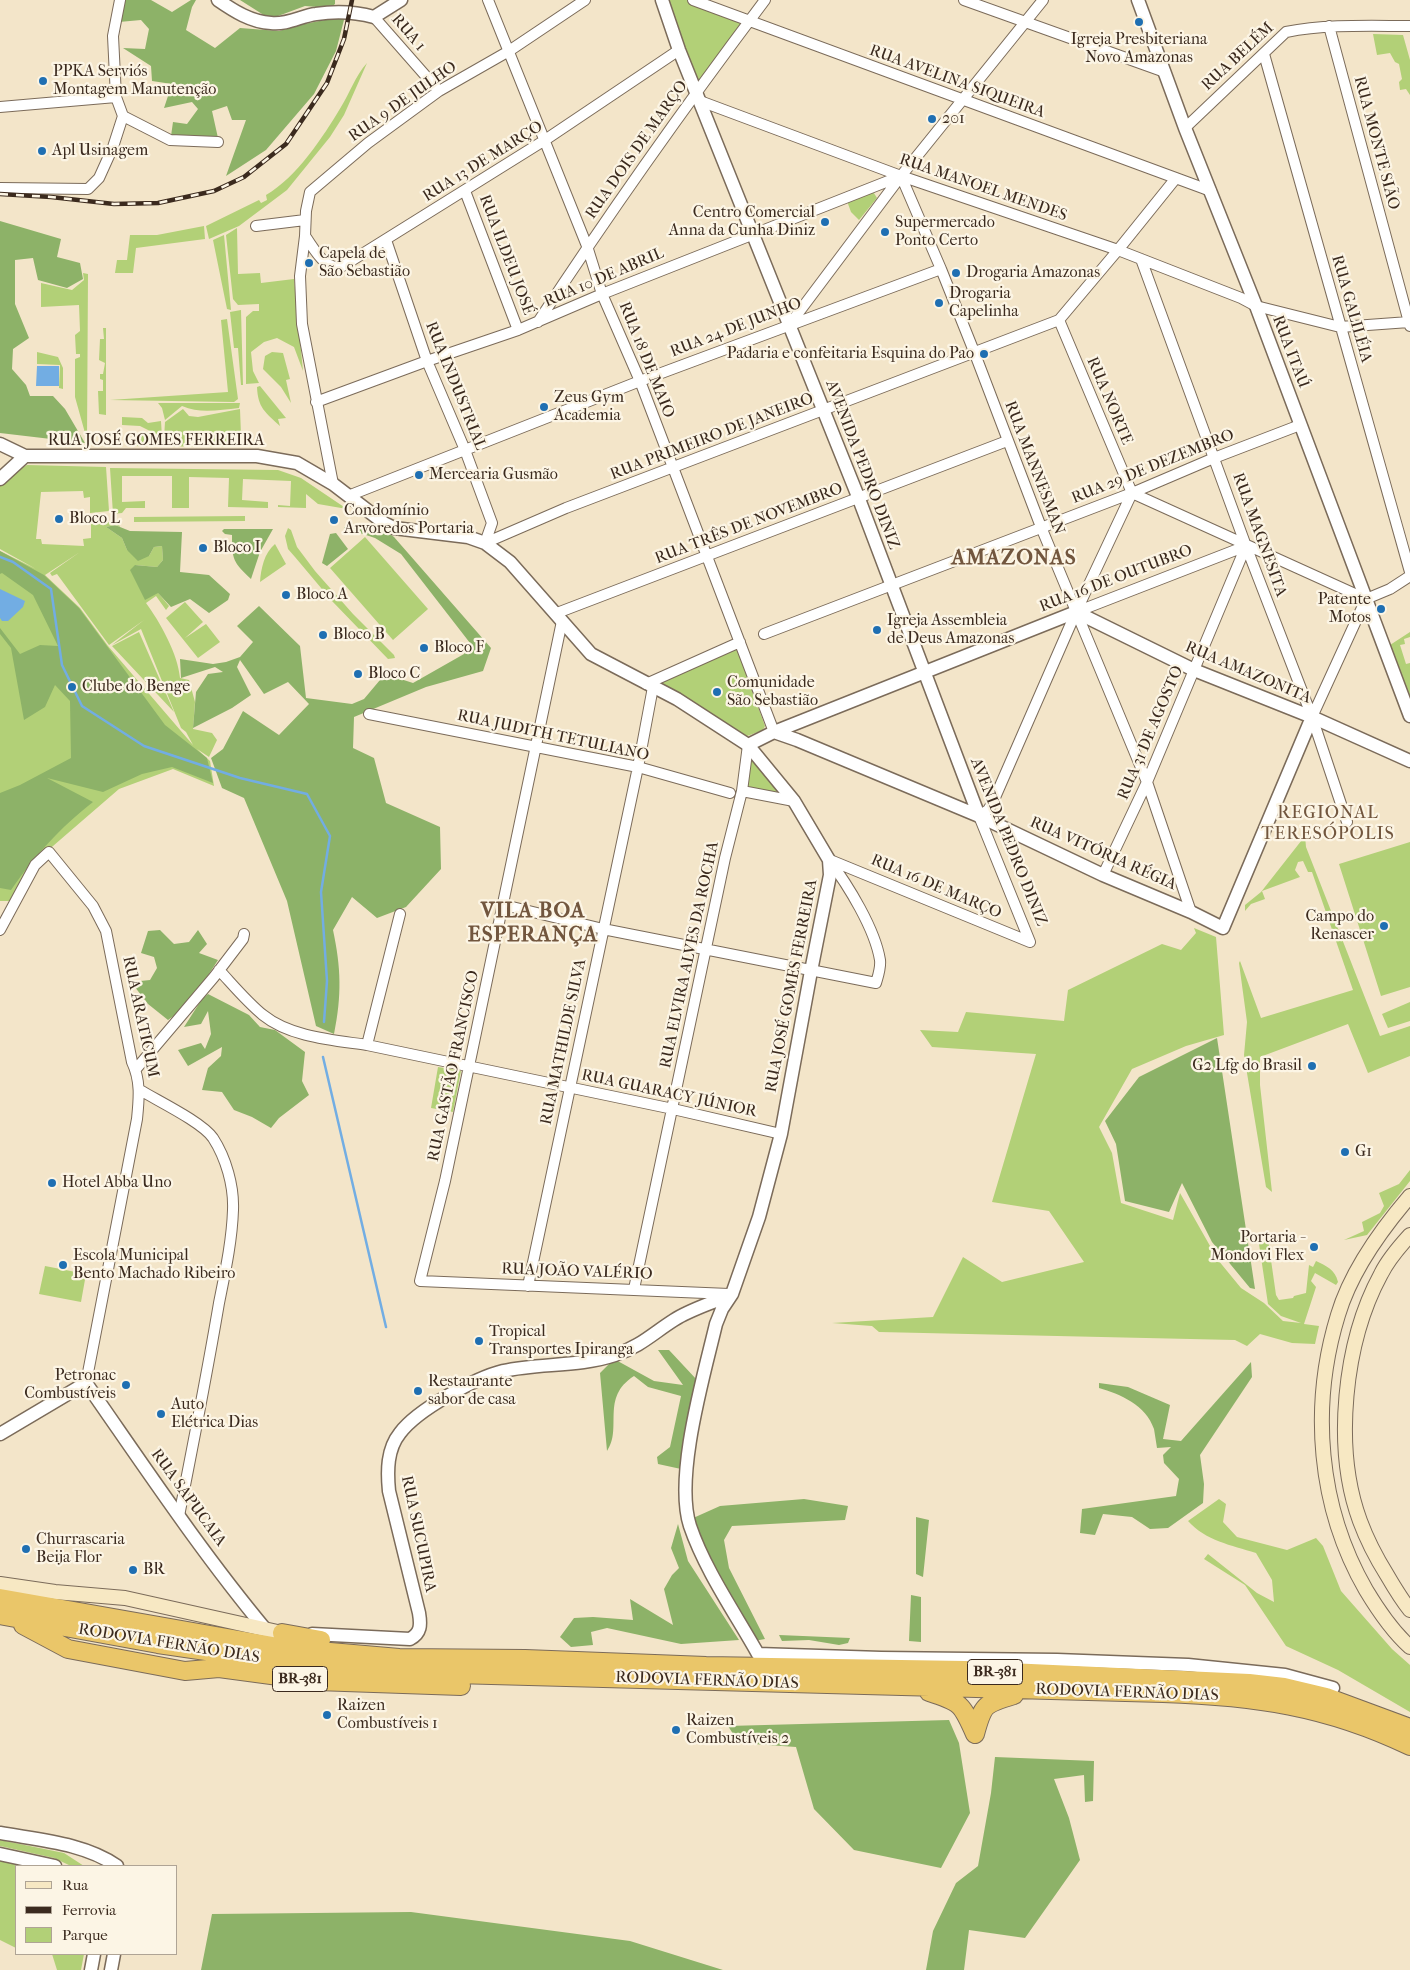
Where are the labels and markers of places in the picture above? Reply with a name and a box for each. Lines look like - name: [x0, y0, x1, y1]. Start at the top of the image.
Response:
- marker: Igreja Presbiteriana Novo Amazonas: [1133, 16, 1145, 28]
- place label: Igreja Presbiteriana Novo Amazonas: [1071, 30, 1207, 68]
- place label: PPKA Serviós Montagem Manutenção: [53, 62, 216, 100]
- marker: PPKA Serviós Montagem Manutenção: [37, 75, 49, 87]
- place label: 201: [942, 109, 965, 129]
- marker: 201: [926, 113, 938, 125]
- place label: Apl Usinagem: [52, 141, 148, 161]
- marker: Apl Usinagem: [36, 145, 48, 157]
- place label: Centro Comercial Anna da Cunha Diniz: [669, 203, 815, 241]
- place label: Supermercado Ponto Certo: [895, 213, 995, 251]
- marker: Centro Comercial Anna da Cunha Diniz: [819, 216, 831, 228]
- marker: Supermercado Ponto Certo: [879, 226, 891, 238]
- place label: Capela de São Sebastião: [319, 244, 410, 282]
- marker: Capela de São Sebastião: [303, 257, 315, 269]
- place label: Drogaria Amazonas: [966, 263, 1100, 283]
- marker: Drogaria Amazonas: [950, 267, 962, 279]
- place label: Drogaria Capelinha: [949, 284, 1019, 322]
- marker: Drogaria Capelinha: [933, 297, 945, 309]
- place label: Padaria e confeitaria Esquina do Pao: [727, 344, 974, 364]
- marker: Padaria e confeitaria Esquina do Pao: [978, 348, 990, 360]
- place label: Zeus Gym Academia: [554, 388, 624, 426]
- marker: Zeus Gym Academia: [538, 401, 550, 413]
- place label: Mercearia Gusmão: [429, 465, 558, 485]
- marker: Mercearia Gusmão: [413, 469, 425, 481]
- place label: Condomínio Arvoredos Portaria: [344, 501, 474, 539]
- place label: Bloco L: [69, 509, 120, 529]
- marker: Bloco L: [53, 513, 65, 525]
- marker: Condomínio Arvoredos Portaria: [328, 514, 340, 526]
- place label: Bloco I: [213, 538, 261, 558]
- marker: Bloco I: [197, 542, 209, 554]
- place label: Bloco A: [296, 585, 348, 605]
- marker: Bloco A: [280, 589, 292, 601]
- place label: Patente Motos: [1318, 590, 1371, 628]
- marker: Patente Motos: [1375, 603, 1387, 615]
- place label: Igreja Assembleia de Deus Amazonas: [887, 611, 1014, 649]
- marker: Igreja Assembleia de Deus Amazonas: [871, 624, 883, 636]
- place label: Bloco B: [333, 625, 385, 645]
- marker: Bloco B: [317, 629, 329, 641]
- place label: Bloco F: [434, 638, 484, 658]
- marker: Bloco F: [418, 642, 430, 654]
- place label: Bloco C: [368, 664, 420, 684]
- marker: Bloco C: [352, 668, 364, 680]
- place label: Comunidade São Sebastião: [727, 673, 818, 711]
- place label: Clube do Benge: [82, 677, 190, 697]
- marker: Clube do Benge: [66, 681, 78, 693]
- marker: Comunidade São Sebastião: [711, 686, 723, 698]
- place label: Campo do Renascer: [1305, 907, 1374, 945]
- marker: Campo do Renascer: [1378, 920, 1390, 932]
- place label: G2 Lfg do Brasil: [1192, 1056, 1302, 1076]
- marker: G2 Lfg do Brasil: [1306, 1060, 1318, 1072]
- place label: G1: [1355, 1142, 1372, 1162]
- marker: G1: [1339, 1146, 1351, 1158]
- place label: Hotel Abba Uno: [62, 1173, 172, 1193]
- marker: Hotel Abba Uno: [46, 1177, 58, 1189]
- place label: Portaria - Mondovi Flex: [1210, 1228, 1304, 1266]
- marker: Portaria - Mondovi Flex: [1308, 1241, 1320, 1253]
- place label: Escola Municipal Bento Machado Ribeiro: [73, 1246, 235, 1284]
- marker: Escola Municipal Bento Machado Ribeiro: [57, 1259, 69, 1271]
- place label: Tropical Transportes Ipiranga: [489, 1322, 634, 1360]
- marker: Tropical Transportes Ipiranga: [473, 1335, 485, 1347]
- place label: Petronac Combustíveis: [24, 1366, 116, 1404]
- place label: Restaurante sabor de casa: [428, 1372, 516, 1410]
- marker: Petronac Combustíveis: [120, 1379, 132, 1391]
- marker: Restaurante sabor de casa: [412, 1385, 424, 1397]
- place label: Auto Elétrica Dias: [171, 1395, 258, 1433]
- marker: Auto Elétrica Dias: [155, 1408, 167, 1420]
- place label: Churrascaria Beija Flor: [36, 1530, 125, 1568]
- marker: Churrascaria Beija Flor: [20, 1543, 32, 1555]
- place label: BR: [143, 1560, 165, 1580]
- marker: BR: [127, 1564, 139, 1576]
- place label: Raizen Combustíveis 1: [337, 1696, 438, 1734]
- marker: Raizen Combustíveis 1: [321, 1709, 333, 1721]
- place label: Raizen Combustíveis 2: [686, 1711, 789, 1749]
- marker: Raizen Combustíveis 2: [670, 1724, 682, 1736]

